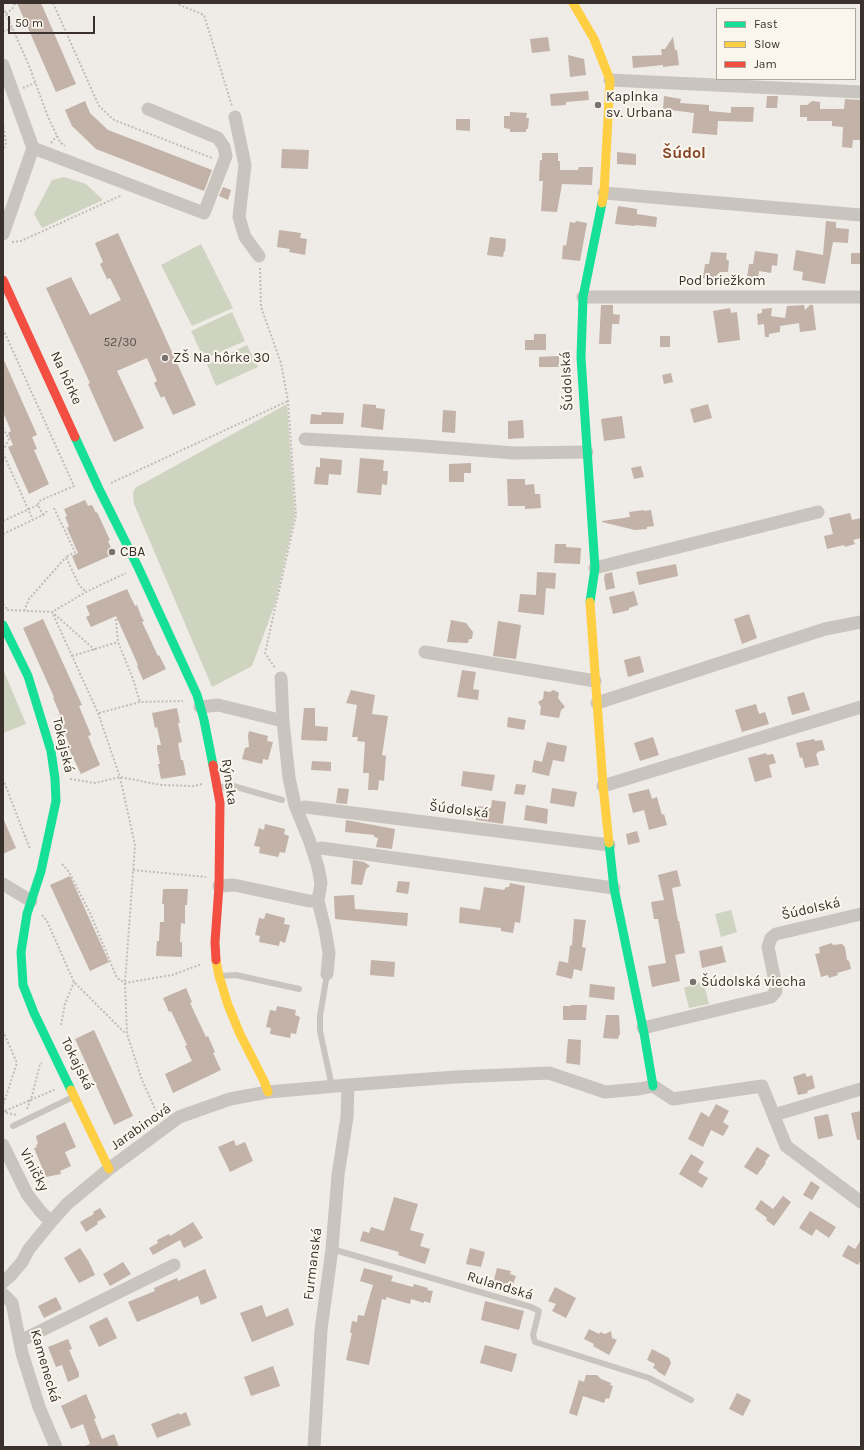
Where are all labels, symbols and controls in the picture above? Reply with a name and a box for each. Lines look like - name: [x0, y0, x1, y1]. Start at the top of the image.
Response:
- scale bar: [10, 8, 97, 34]
- legend: [716, 8, 856, 80]
- text: 50 m: [15, 16, 43, 30]
- text: Fast: [754, 17, 777, 31]
- text: Slow: [754, 37, 780, 51]
- text: Jam: [754, 57, 777, 71]
- place label: Kaplnka sv. Urbana: [606, 89, 673, 122]
- marker: Kaplnka sv. Urbana: [593, 100, 603, 110]
- district label: Šúdol: [662, 143, 706, 163]
- street label: Pod briežkom: [678, 273, 766, 289]
- house number: 52/30: [103, 336, 137, 350]
- street label: Na hôrke: [46, 349, 86, 407]
- place label: ZŠ Na hôrke 30: [173, 350, 270, 366]
- street label: Šúdolská: [557, 351, 577, 411]
- marker: ZŠ Na hôrke 30: [160, 353, 170, 363]
- place label: CBA: [120, 544, 145, 560]
- marker: CBA: [107, 547, 117, 557]
- street label: Tokajská: [48, 716, 78, 774]
- street label: Rýnska: [217, 758, 241, 806]
- street label: Šúdolská: [428, 798, 490, 822]
- street label: Šúdolská: [780, 894, 842, 924]
- place label: Šúdolská viecha: [701, 974, 806, 990]
- marker: Šúdolská viecha: [688, 977, 698, 987]
- street label: Tokajská: [57, 1035, 97, 1093]
- street label: Jarabinová: [108, 1100, 174, 1154]
- street label: Viničky: [16, 1146, 52, 1194]
- street label: Furmanská: [300, 1227, 326, 1301]
- street label: Rulandská: [465, 1268, 535, 1304]
- street label: Kamenecká: [27, 1328, 63, 1404]

